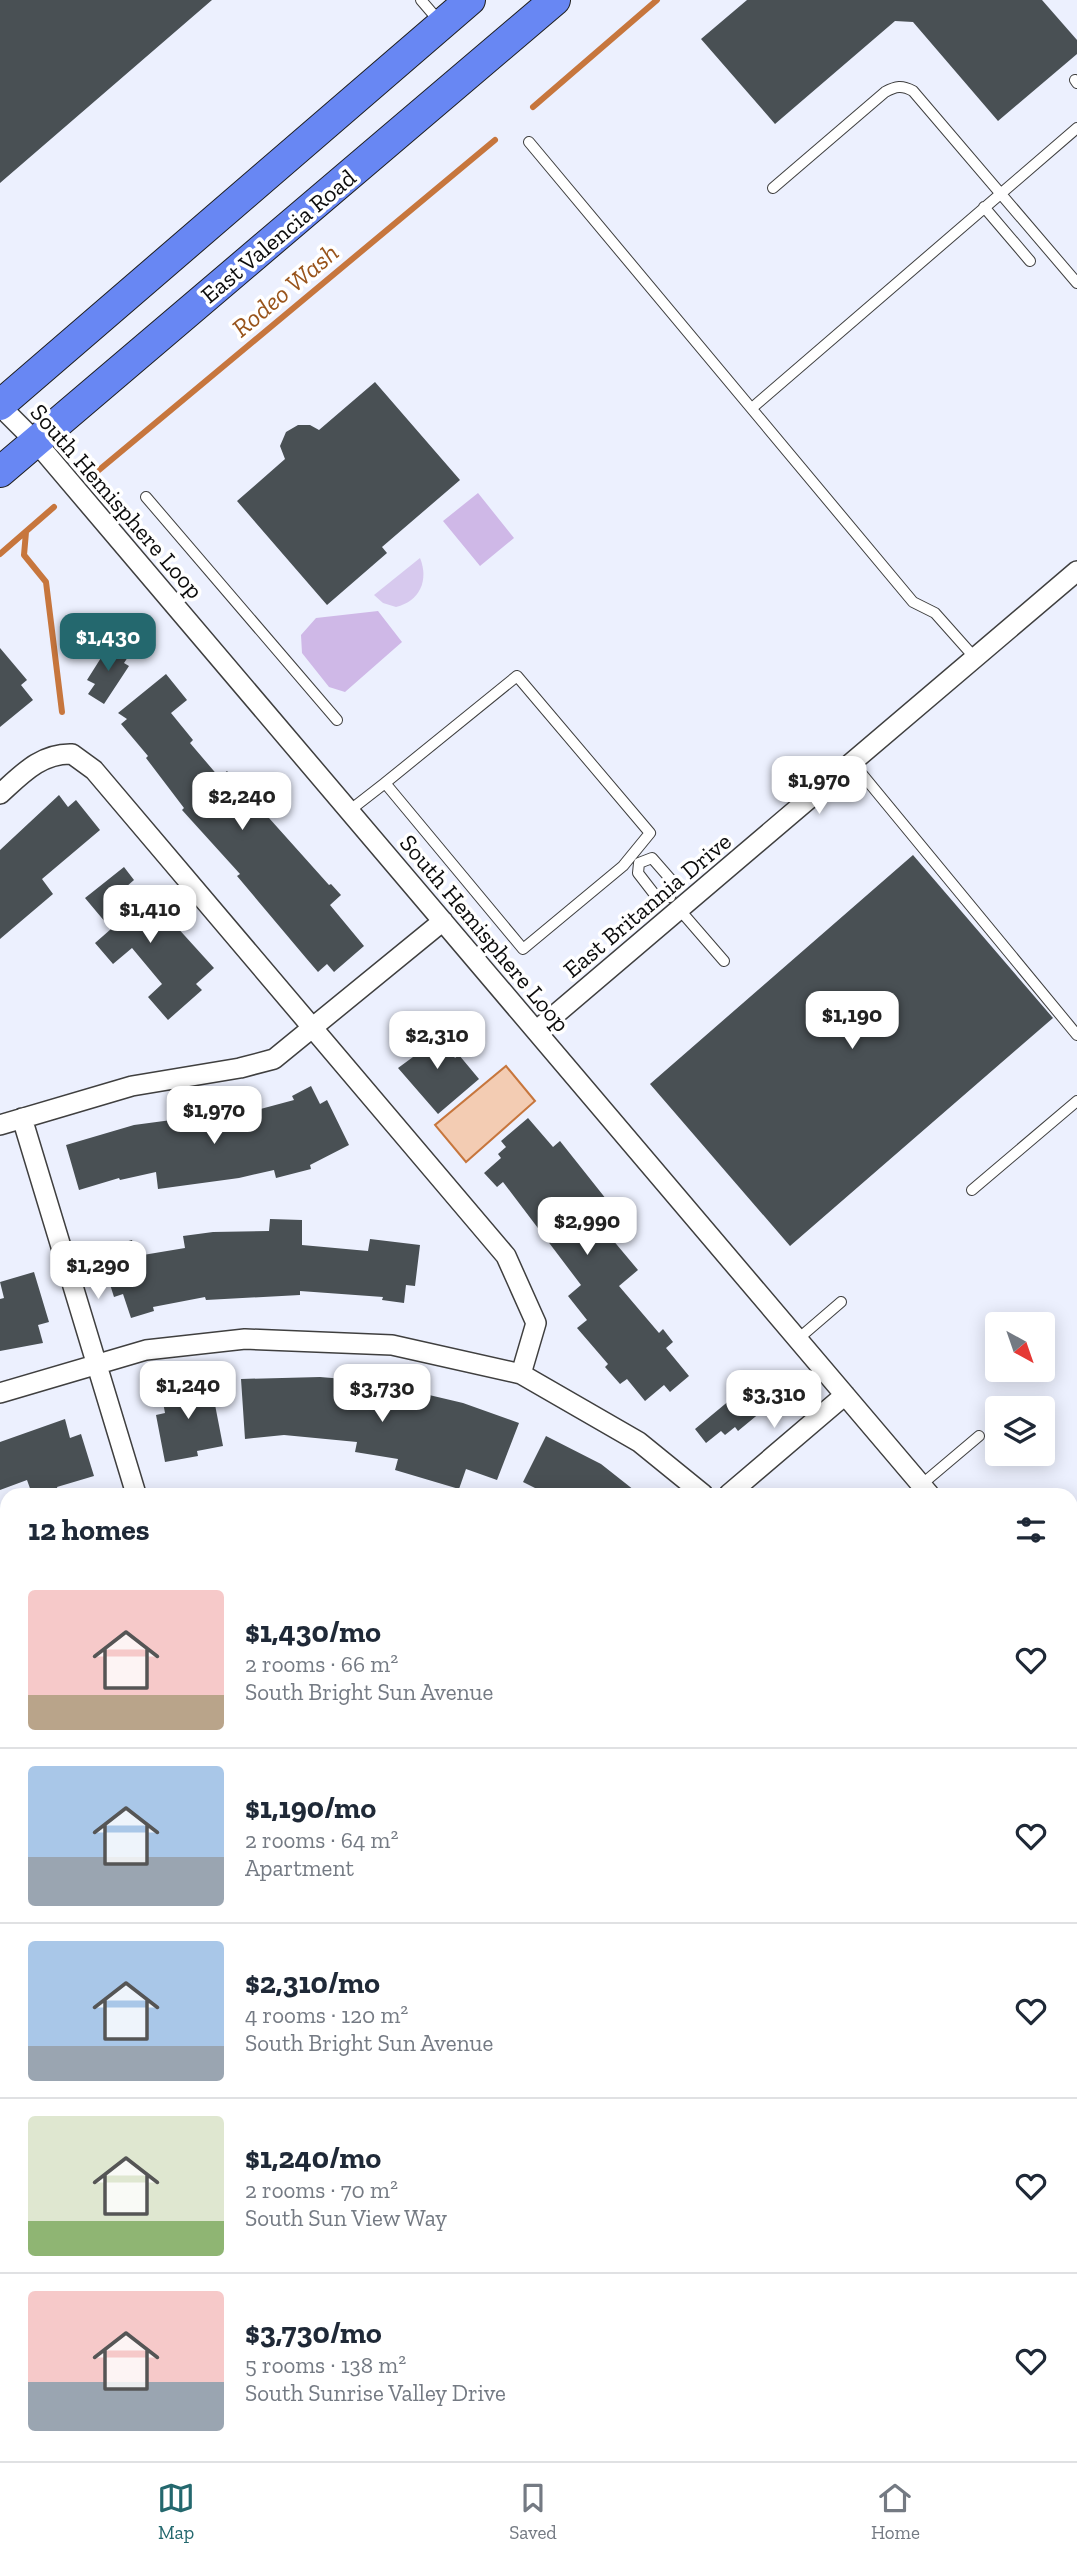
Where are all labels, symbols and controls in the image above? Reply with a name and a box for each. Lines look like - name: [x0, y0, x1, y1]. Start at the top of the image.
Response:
- street label: East Valencia Road: [195, 163, 361, 309]
- water label: Rodeo Wash: [225, 236, 345, 344]
- street label: South Hemisphere Loop: [25, 398, 209, 604]
- pin: $1,430: [51, 614, 165, 673]
- text: $1,430: [76, 622, 140, 650]
- pin: $1,970: [762, 756, 876, 816]
- text: $1,970: [788, 765, 850, 793]
- pin: $2,240: [185, 772, 299, 832]
- text: $2,240: [208, 781, 276, 809]
- street label: East Britannia Drive: [557, 826, 737, 984]
- street label: South Hemisphere Loop: [394, 828, 576, 1038]
- pin: $1,410: [93, 886, 207, 945]
- text: $1,410: [119, 894, 181, 922]
- pin: $1,190: [795, 992, 909, 1051]
- text: $1,190: [822, 1000, 882, 1028]
- pin: $2,310: [380, 1012, 494, 1071]
- text: $2,310: [405, 1020, 469, 1048]
- pin: $1,970: [157, 1086, 271, 1146]
- text: $1,970: [183, 1095, 245, 1123]
- pin: $2,990: [530, 1198, 644, 1257]
- text: $2,990: [554, 1206, 620, 1234]
- pin: $1,290: [41, 1242, 155, 1301]
- text: $1,290: [66, 1250, 130, 1278]
- north arrow: [985, 1312, 1055, 1382]
- map controls: [985, 1312, 1055, 1466]
- pin: $1,240: [131, 1362, 245, 1421]
- pin: $3,730: [325, 1364, 439, 1424]
- text: $1,240: [156, 1370, 220, 1398]
- pin: $3,310: [717, 1370, 831, 1430]
- text: $3,730: [350, 1373, 414, 1401]
- text: $3,310: [742, 1379, 806, 1407]
- button: layers: [985, 1396, 1055, 1466]
- icon: filters: [1012, 1511, 1050, 1549]
- text: 12 homes: [28, 1512, 150, 1548]
- text: $1,430/mo: [245, 1614, 381, 1650]
- icon: home: [84, 1618, 168, 1702]
- icon: heart: [1012, 1641, 1050, 1679]
- text: 2 rooms · 66 m²: [245, 1650, 398, 1678]
- text: South Bright Sun Avenue: [245, 1678, 493, 1706]
- text: $1,190/mo: [245, 1790, 376, 1826]
- icon: home: [84, 1794, 168, 1878]
- icon: heart: [1012, 1817, 1050, 1855]
- text: 2 rooms · 64 m²: [245, 1826, 398, 1854]
- text: Apartment: [245, 1854, 354, 1882]
- text: $2,310/mo: [245, 1965, 380, 2001]
- icon: home: [84, 1969, 168, 2053]
- icon: heart: [1012, 1992, 1050, 2030]
- text: 4 rooms · 120 m²: [245, 2001, 408, 2029]
- text: South Bright Sun Avenue: [245, 2029, 493, 2057]
- text: $1,240/mo: [245, 2140, 381, 2176]
- icon: home: [84, 2144, 168, 2228]
- icon: heart: [1012, 2167, 1050, 2205]
- text: 2 rooms · 70 m²: [245, 2176, 398, 2204]
- text: South Sun View Way: [245, 2204, 447, 2232]
- text: $3,730/mo: [245, 2315, 382, 2351]
- icon: home: [84, 2319, 168, 2403]
- icon: heart: [1012, 2342, 1050, 2380]
- text: 5 rooms · 138 m²: [245, 2351, 406, 2379]
- text: South Sunrise Valley Drive: [245, 2379, 506, 2407]
- tab: Map: [157, 2479, 195, 2544]
- tab: Saved: [509, 2479, 557, 2544]
- tab: Home: [871, 2479, 920, 2544]

